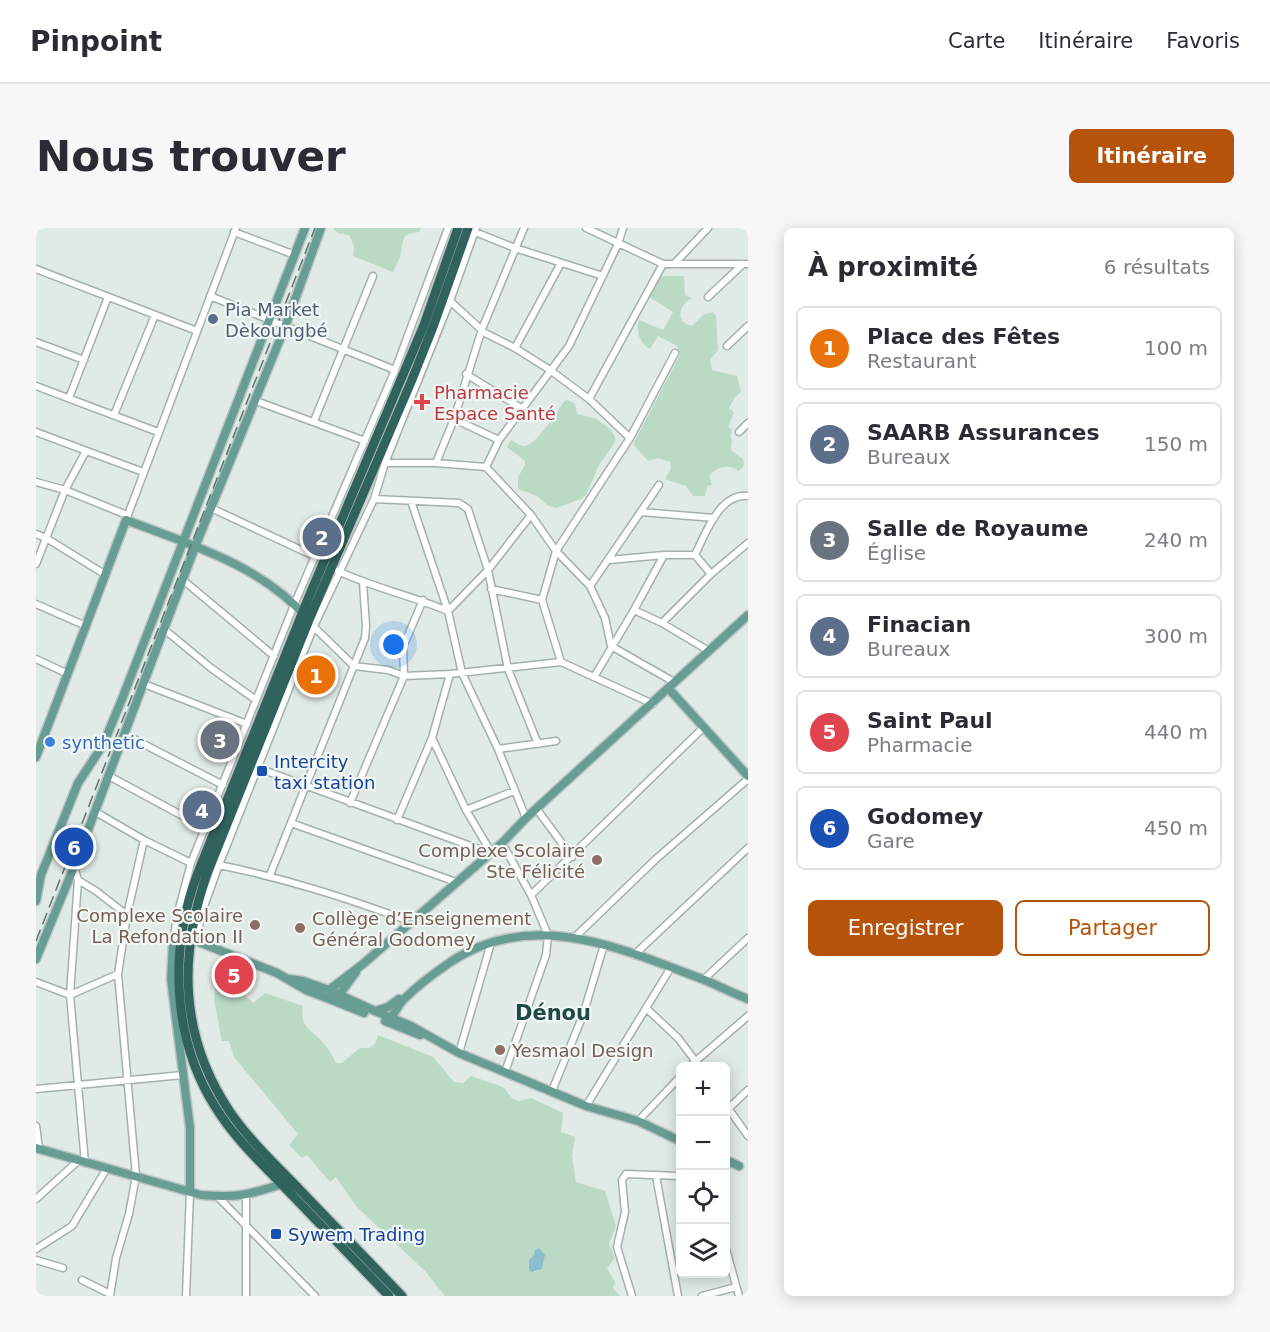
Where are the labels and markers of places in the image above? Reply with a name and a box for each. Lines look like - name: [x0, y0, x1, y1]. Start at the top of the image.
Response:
- place label: Pia Market Dèkoungbé: [225, 299, 327, 341]
- marker: Pia Market Dèkoungbé: [206, 312, 220, 326]
- place label: Pharmacie Espace Santé: [434, 382, 556, 424]
- marker: Pharmacie Espace Santé: [415, 395, 429, 409]
- pin: 2: [302, 514, 342, 560]
- pin: 1: [296, 652, 336, 698]
- pin: 3: [200, 718, 240, 762]
- place label: synthetic: [62, 732, 145, 753]
- marker: synthetic: [43, 735, 57, 749]
- place label: Intercity taxi station: [274, 751, 375, 793]
- marker: Intercity taxi station: [255, 764, 269, 778]
- pin: 4: [182, 788, 222, 832]
- pin: 6: [54, 824, 93, 870]
- place label: Complexe Scolaire Ste Félicité: [418, 840, 585, 882]
- marker: Complexe Scolaire Ste Félicité: [590, 853, 604, 867]
- place label: Complexe Scolaire La Refondation II: [76, 905, 243, 947]
- place label: Collège d’Enseignement Général Godomey: [312, 908, 531, 950]
- marker: Complexe Scolaire La Refondation II: [248, 918, 262, 932]
- marker: Collège d’Enseignement Général Godomey: [293, 921, 307, 935]
- pin: 5: [214, 952, 254, 998]
- place label: Yesmaol Design: [511, 1040, 654, 1061]
- marker: Yesmaol Design: [493, 1043, 507, 1057]
- place label: Sywem Trading: [288, 1224, 425, 1245]
- marker: Sywem Trading: [269, 1227, 283, 1241]

